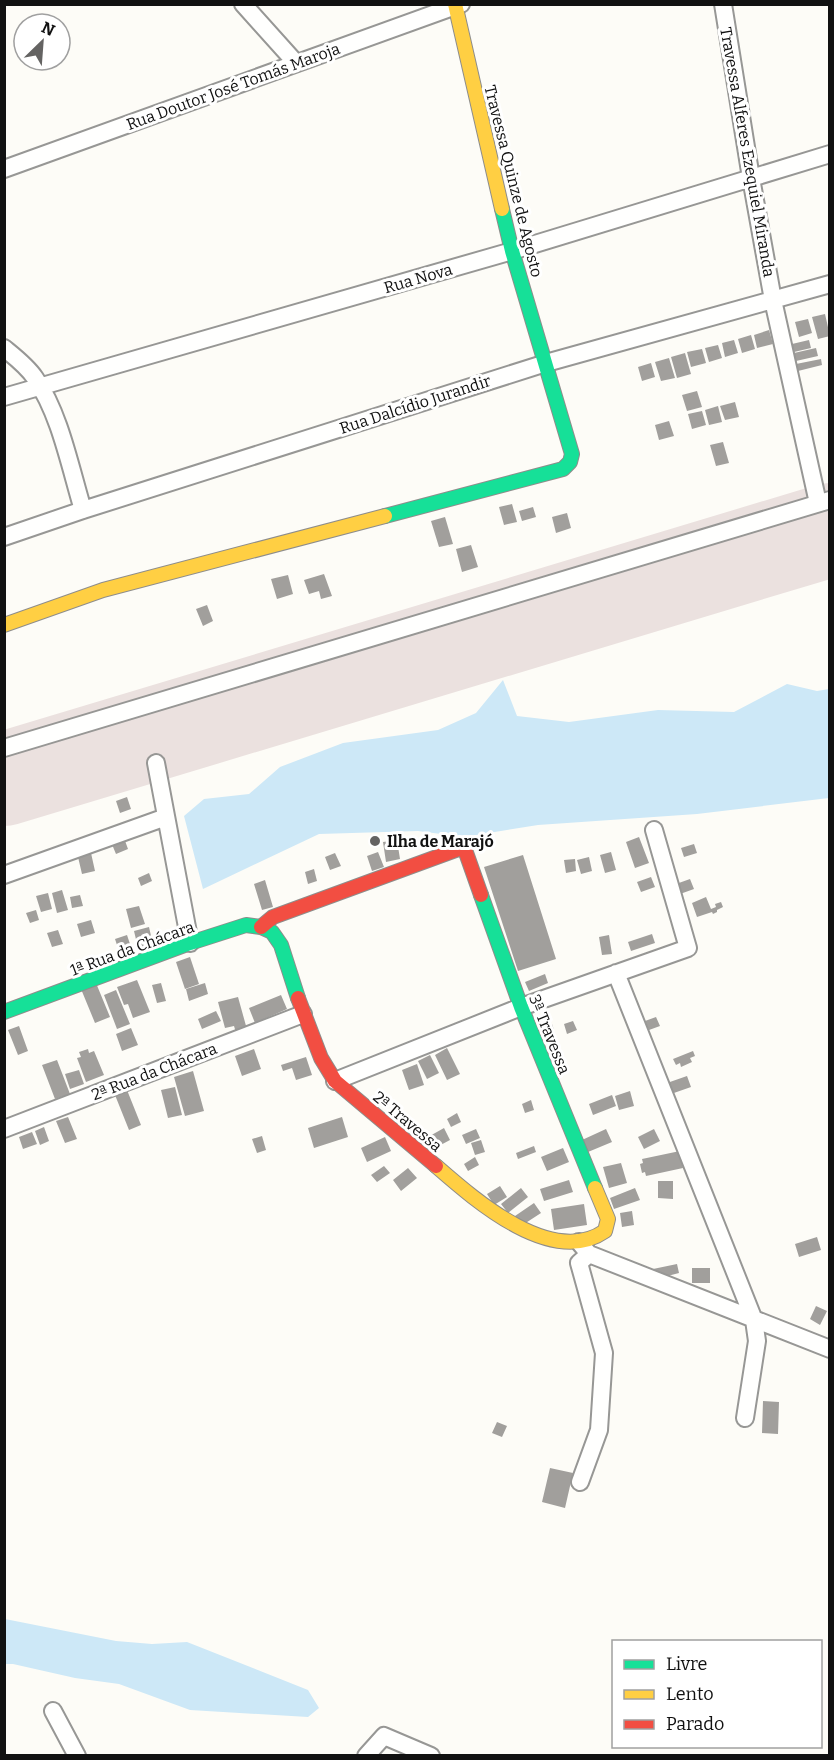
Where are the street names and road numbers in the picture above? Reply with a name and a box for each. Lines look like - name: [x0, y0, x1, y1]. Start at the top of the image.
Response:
- street label: Travessa Alferes Ezequiel Miranda: [716, 26, 779, 279]
- street label: Rua Doutor José Tomás Maroja: [124, 39, 343, 134]
- street label: Travessa Quinze de Agosto: [480, 83, 547, 279]
- street label: Rua Nova: [382, 260, 455, 297]
- street label: Rua Dalcídio Jurandir: [337, 371, 493, 438]
- street label: 1ª Rua da Chácara: [68, 917, 197, 980]
- street label: 3ª Travessa: [525, 992, 574, 1077]
- street label: 2ª Rua da Chácara: [89, 1039, 220, 1104]
- street label: 2ª Travessa: [369, 1087, 446, 1156]

